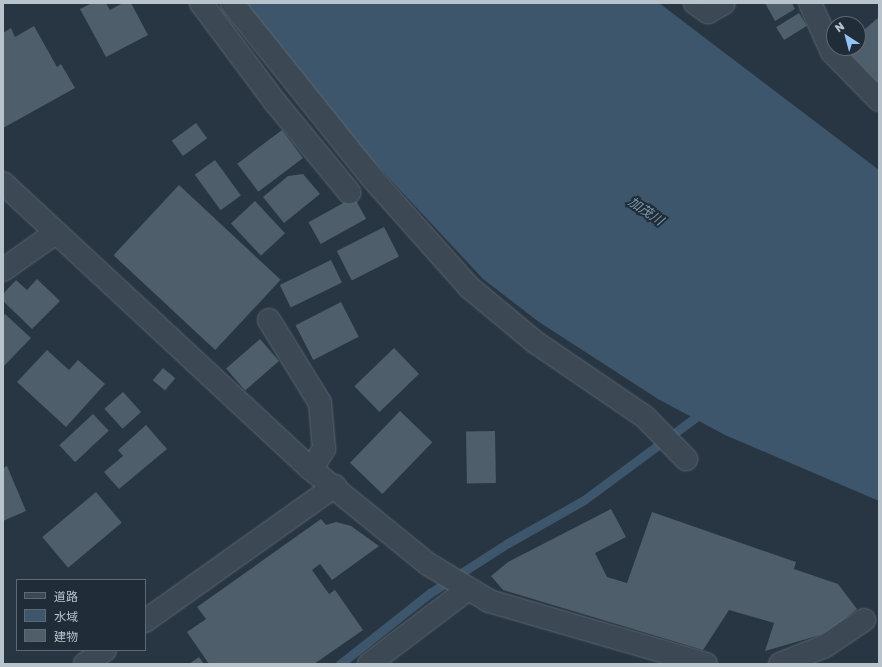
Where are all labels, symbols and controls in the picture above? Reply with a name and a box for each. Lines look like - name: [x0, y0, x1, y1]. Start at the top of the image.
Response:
- north arrow: [826, 16, 866, 56]
- text: N: [832, 19, 846, 34]
- water label: 加茂川: [625, 194, 667, 228]
- legend: [16, 579, 146, 651]
- text: 道路: [54, 589, 78, 604]
- text: 水域: [54, 609, 78, 624]
- text: 建物: [54, 629, 78, 644]

